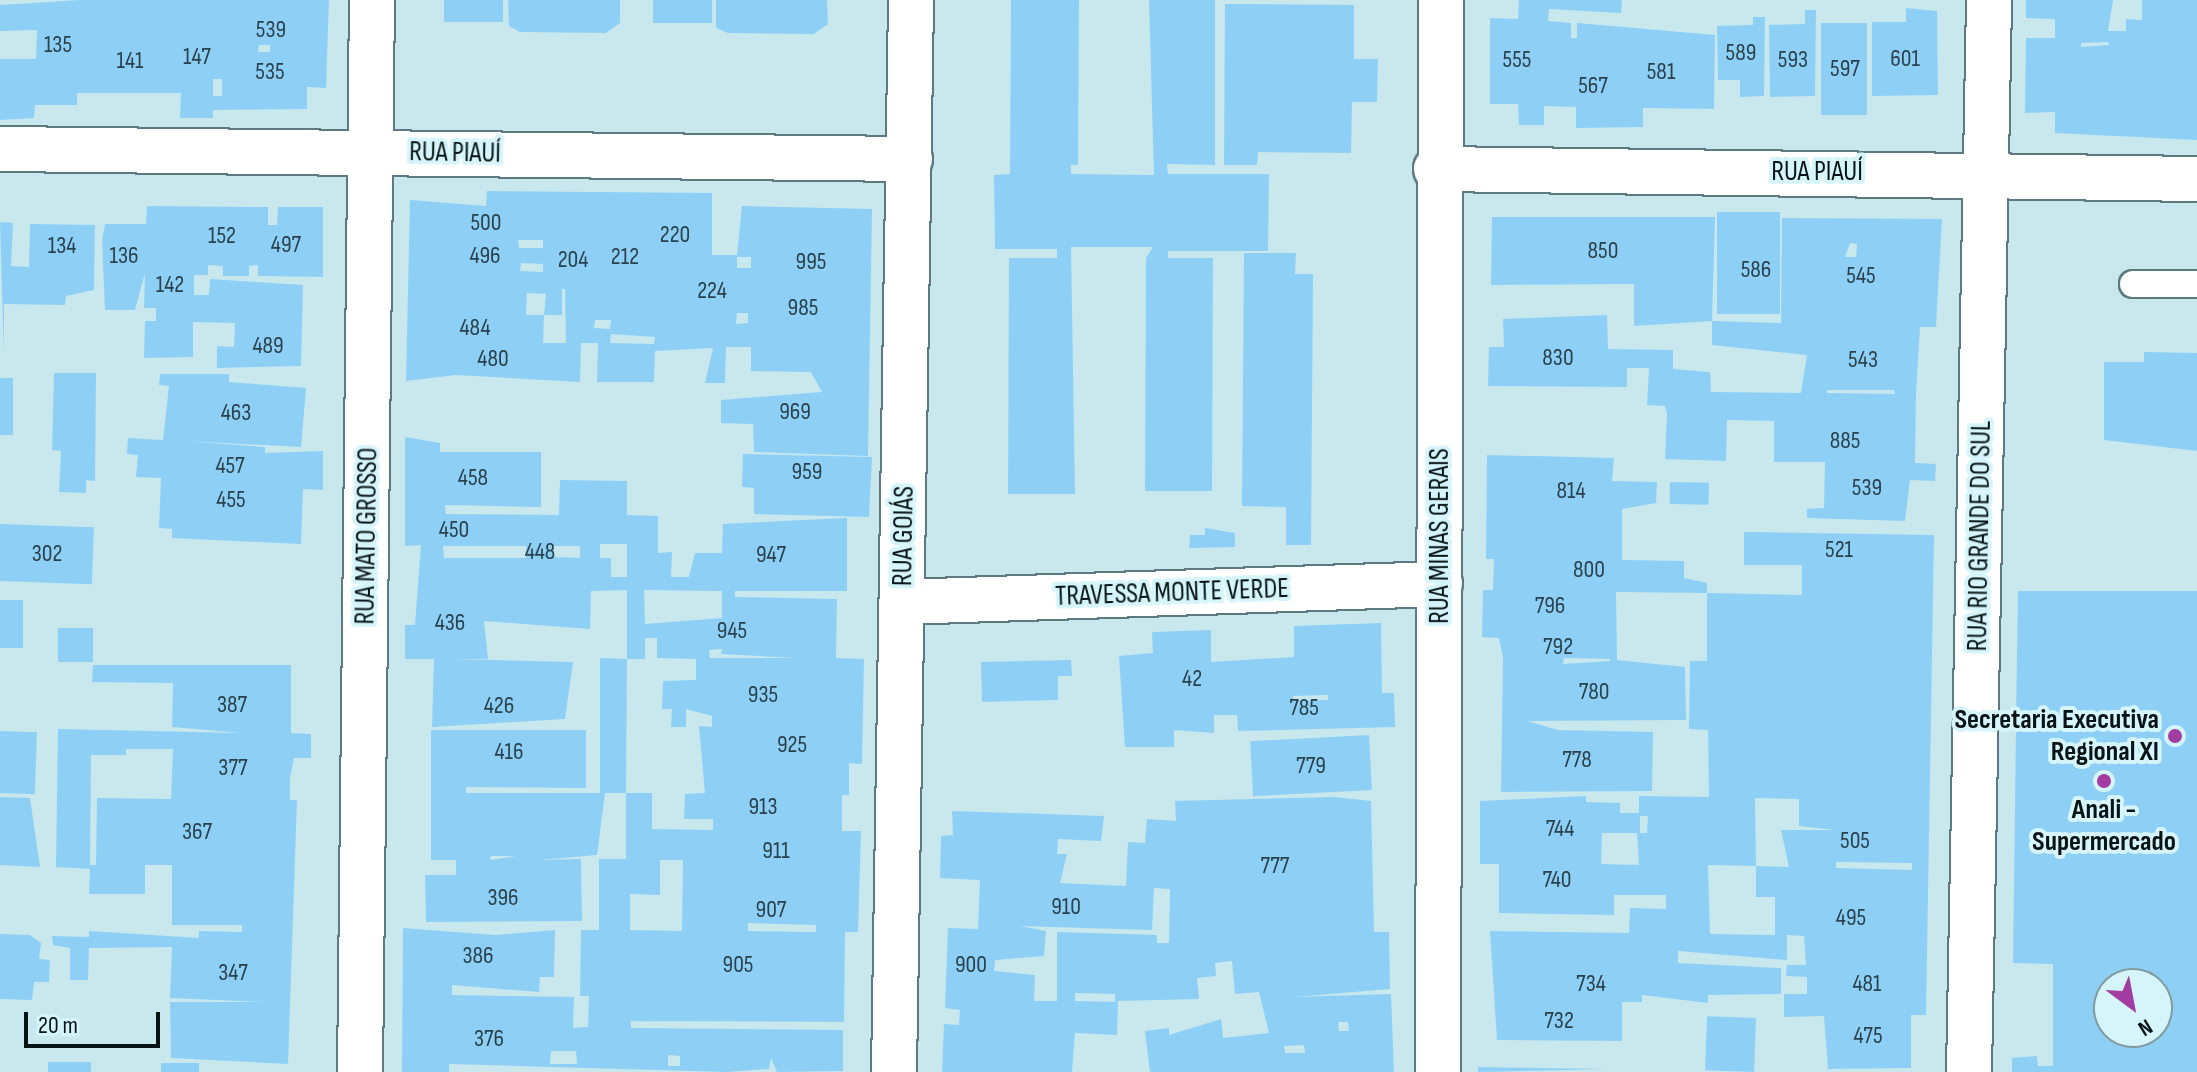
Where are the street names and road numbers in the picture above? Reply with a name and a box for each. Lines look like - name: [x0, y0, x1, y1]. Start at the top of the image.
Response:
- street label: RUA PIAUÍ: [409, 135, 501, 171]
- street label: RUA PIAUÍ: [1771, 155, 1863, 189]
- street label: RUA RIO GRANDE DO SUL: [1961, 420, 1999, 652]
- street label: RUA MATO GROSSO: [349, 447, 385, 625]
- street label: RUA MINAS GERAIS: [1423, 448, 1457, 624]
- street label: RUA GOIÁS: [886, 486, 922, 586]
- street label: TRAVESSA MONTE VERDE: [1055, 572, 1289, 614]

